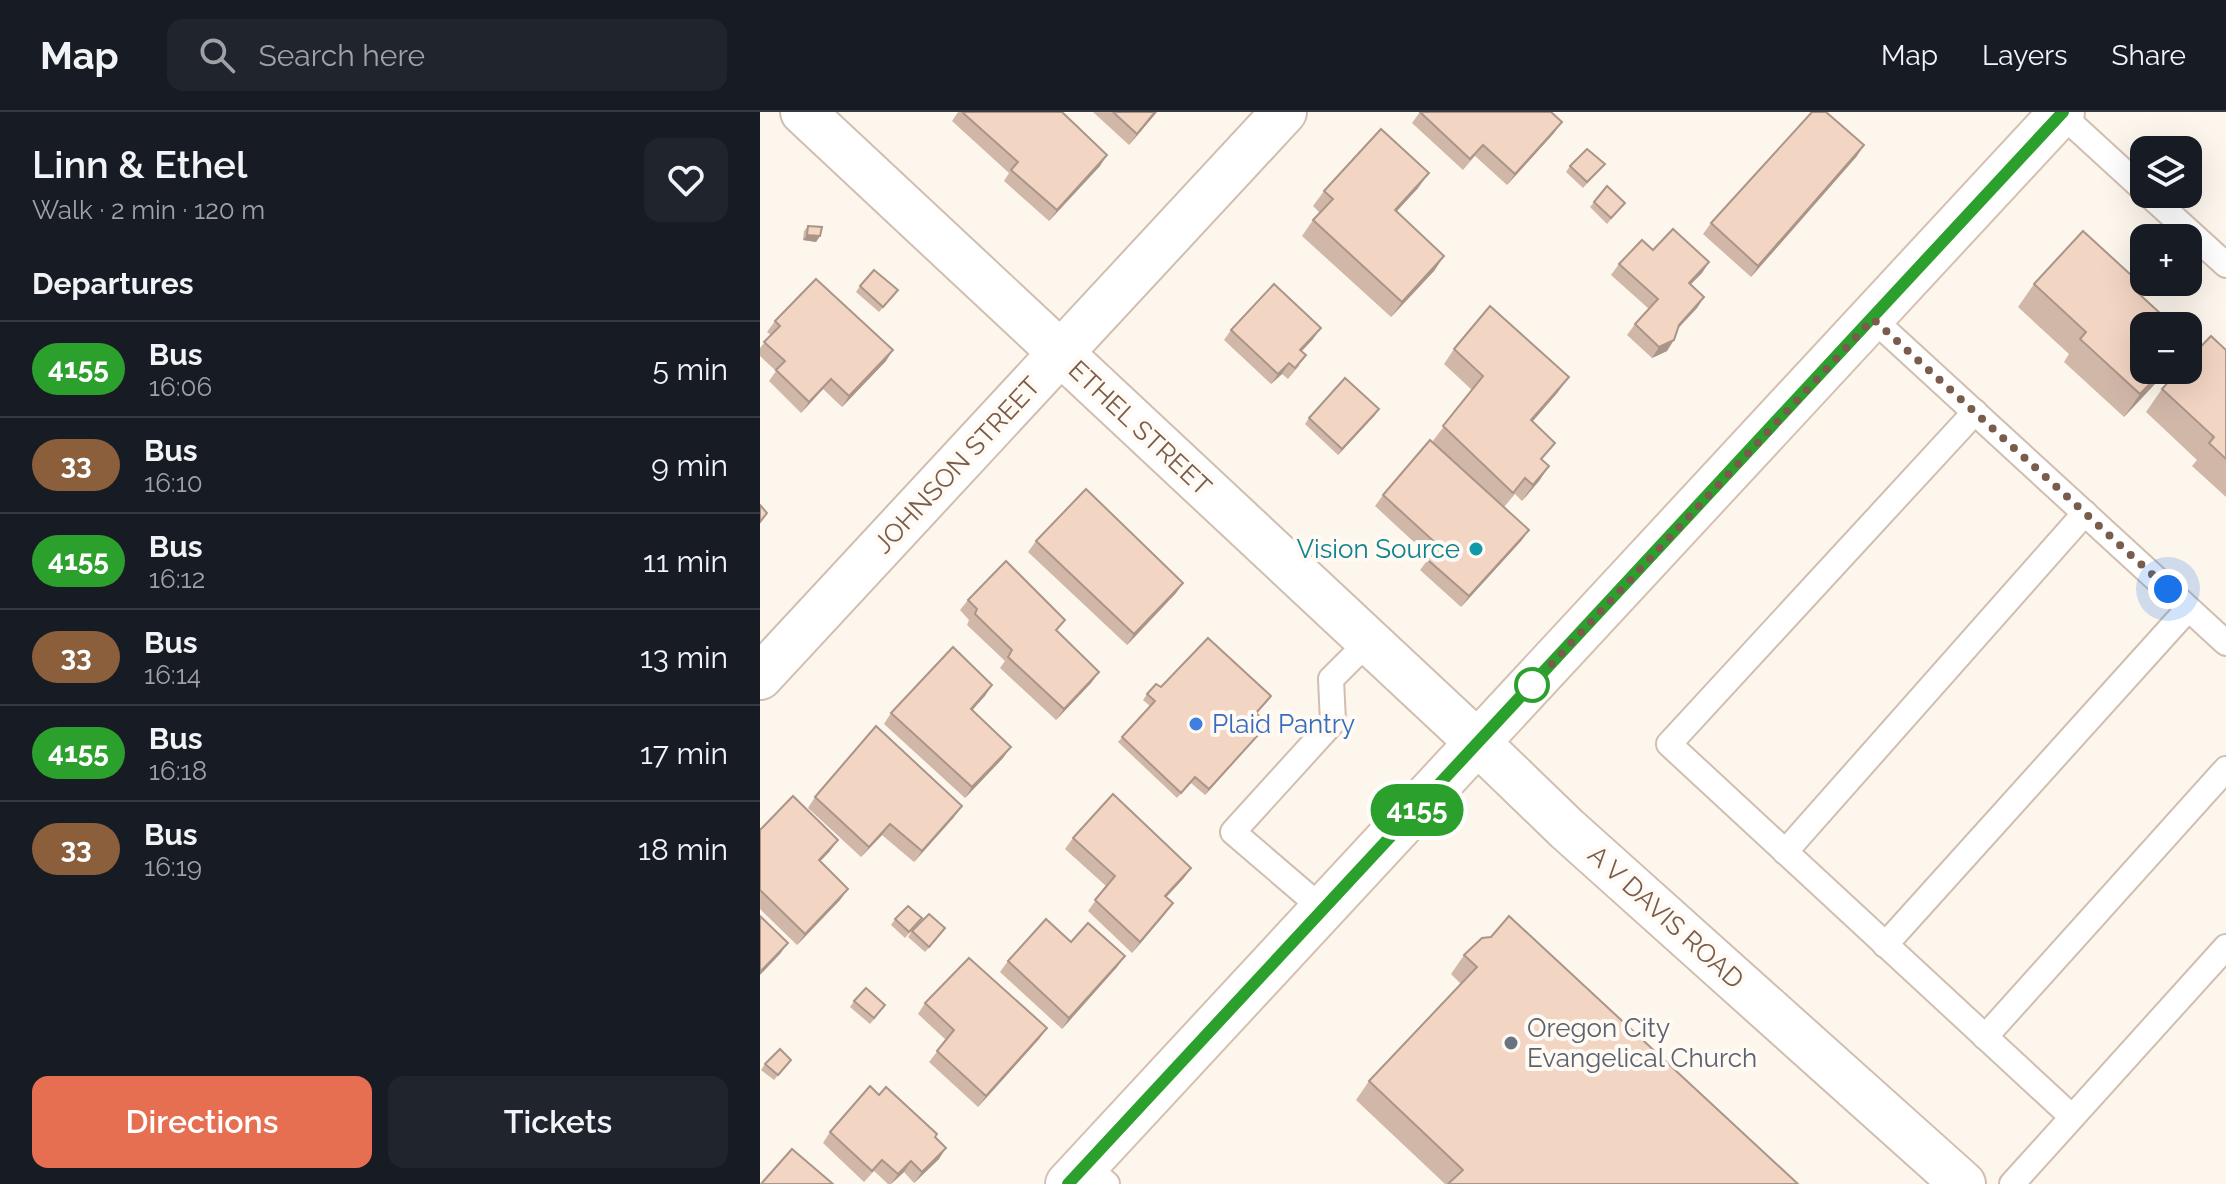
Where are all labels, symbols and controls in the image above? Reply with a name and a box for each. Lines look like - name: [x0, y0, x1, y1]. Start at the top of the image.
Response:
- search box: [167, 19, 727, 91]
- text: Map: [40, 33, 119, 78]
- icon: search: [195, 33, 239, 77]
- text: Search here: [259, 38, 425, 73]
- text: Map: [1881, 39, 1938, 72]
- text: Layers: [1982, 39, 2068, 72]
- text: Share: [2112, 39, 2186, 72]
- map controls: [2130, 136, 2202, 384]
- button: layers: [2130, 136, 2202, 208]
- button: heart: [644, 138, 728, 222]
- text: Linn & Ethel: [32, 142, 247, 187]
- text: Walk · 2 min · 120 m: [32, 195, 265, 225]
- button: +: [2130, 224, 2202, 296]
- text: Departures: [32, 266, 194, 301]
- button: −: [2130, 312, 2202, 384]
- text: Bus: [149, 337, 203, 372]
- text: 4155: [48, 352, 109, 385]
- text: 5 min: [652, 352, 728, 387]
- street label: ETHEL STREET: [1063, 354, 1218, 502]
- street label: JOHNSON STREET: [868, 371, 1046, 559]
- text: 16:06: [149, 372, 212, 402]
- text: Bus: [144, 433, 198, 468]
- text: 33: [60, 448, 92, 481]
- text: 9 min: [651, 448, 728, 483]
- text: 16:10: [144, 468, 203, 498]
- text: Bus: [149, 529, 203, 564]
- place label: Vision Source: [1296, 534, 1460, 564]
- marker: Vision Source: [1467, 540, 1485, 558]
- text: 4155: [48, 544, 109, 577]
- text: 11 min: [643, 544, 728, 579]
- text: 16:12: [149, 564, 205, 594]
- your location: [2148, 569, 2188, 609]
- text: Bus: [144, 625, 198, 660]
- text: 33: [60, 640, 92, 673]
- text: 13 min: [640, 640, 728, 675]
- text: 16:14: [144, 660, 201, 690]
- unlabelled marker: [1515, 668, 1549, 702]
- place label: Plaid Pantry: [1212, 709, 1355, 739]
- marker: Plaid Pantry: [1187, 715, 1205, 733]
- text: Bus: [149, 721, 203, 756]
- text: 4155: [48, 736, 109, 769]
- text: 17 min: [640, 736, 728, 771]
- text: 16:18: [149, 756, 207, 786]
- line badge: 4155: [1361, 784, 1473, 836]
- text: 4155: [1387, 793, 1447, 826]
- text: Bus: [144, 817, 198, 852]
- text: 33: [60, 832, 92, 865]
- text: 18 min: [638, 832, 728, 867]
- street label: A V DAVIS ROAD: [1582, 839, 1750, 995]
- text: 16:19: [144, 852, 202, 882]
- place label: Oregon City Evangelical Church: [1527, 1013, 1757, 1073]
- marker: Oregon City Evangelical Church: [1502, 1034, 1520, 1052]
- button: Directions: [32, 1076, 372, 1168]
- button: Tickets: [388, 1076, 728, 1168]

